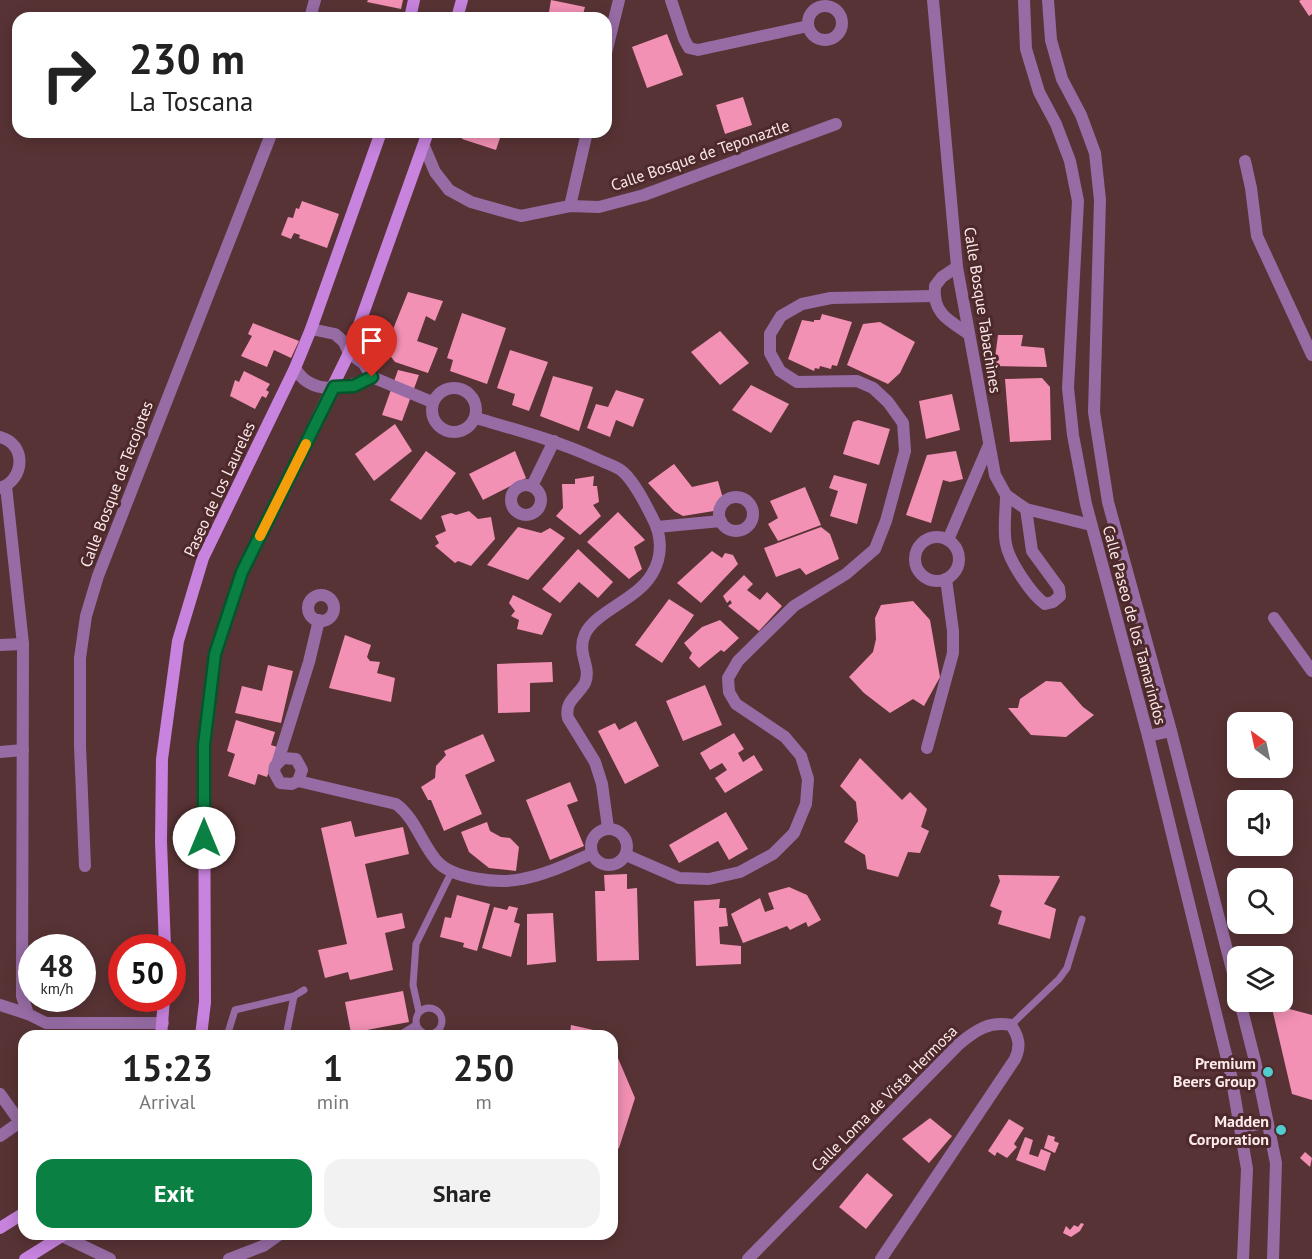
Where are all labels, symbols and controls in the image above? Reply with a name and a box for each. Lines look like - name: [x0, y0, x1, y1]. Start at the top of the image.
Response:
- text: 230 m: [129, 31, 245, 86]
- icon: right: [30, 36, 108, 114]
- text: La Toscana: [129, 84, 253, 118]
- street label: Calle Bosque de Teponaztle: [608, 115, 792, 195]
- street label: Calle Bosque Tabachines: [960, 226, 1006, 395]
- pin: [346, 315, 397, 377]
- icon: arrive: [355, 324, 388, 357]
- street label: Calle Bosque de Tecojotes: [75, 398, 157, 570]
- street label: Paseo de los Laureles: [179, 418, 259, 560]
- street label: Calle Paseo de los Tamarindos: [1099, 523, 1171, 727]
- north arrow: [1227, 712, 1293, 778]
- map controls: [1227, 712, 1293, 1012]
- button: sound: [1227, 790, 1293, 856]
- position arrow: [172, 806, 236, 870]
- button: search: [1227, 868, 1293, 934]
- speed limit sign: 50: [108, 934, 186, 1012]
- text: 48: [40, 946, 74, 985]
- button: layers: [1227, 946, 1293, 1012]
- text: km/h: [41, 979, 73, 998]
- street label: Calle Loma de Vista Hermosa: [807, 1021, 961, 1175]
- text: 15:23: [122, 1044, 213, 1091]
- text: 1: [323, 1044, 343, 1091]
- text: 250: [453, 1044, 514, 1091]
- place label: Premium Beers Group: [1173, 1053, 1256, 1091]
- marker: Premium Beers Group: [1261, 1065, 1275, 1079]
- text: Arrival: [139, 1089, 195, 1115]
- text: min: [317, 1089, 349, 1115]
- text: m: [476, 1089, 492, 1115]
- place label: Madden Corporation: [1188, 1111, 1269, 1149]
- marker: Madden Corporation: [1274, 1123, 1288, 1137]
- button: Exit: [36, 1159, 312, 1228]
- button: Share: [324, 1159, 600, 1228]

